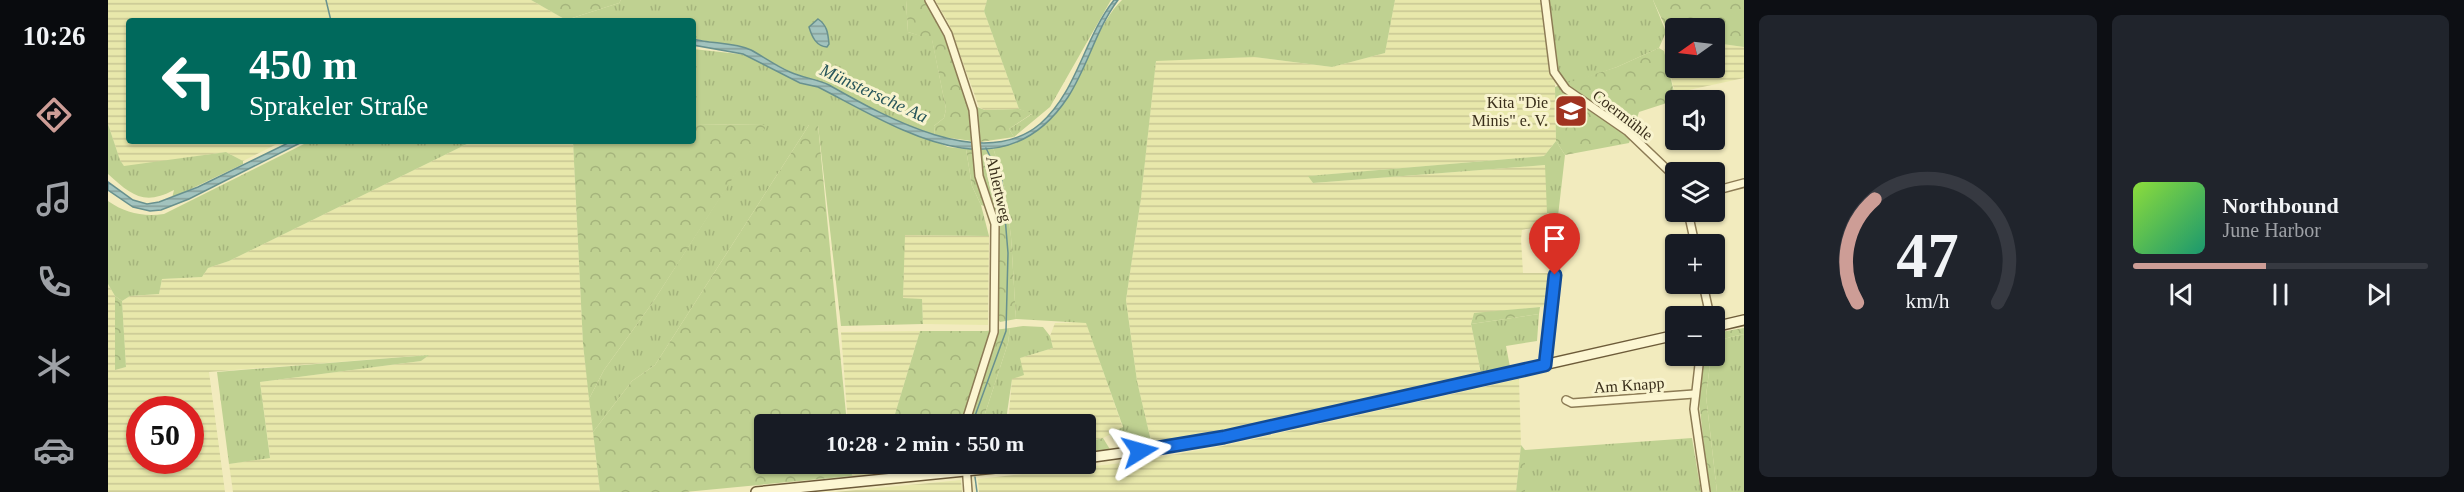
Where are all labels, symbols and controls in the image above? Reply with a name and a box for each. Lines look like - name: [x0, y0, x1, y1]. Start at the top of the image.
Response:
- north arrow: [1665, 18, 1725, 78]
- map controls: [1665, 18, 1725, 366]
- text: 10:26: [23, 21, 86, 51]
- icon: left: [150, 42, 228, 120]
- text: 450 m: [249, 42, 358, 88]
- water label: Münstersche Aa: [816, 59, 931, 127]
- street label: Coermühle: [1590, 86, 1656, 144]
- button: sound: [1665, 90, 1725, 150]
- text: Sprakeler Straße: [249, 91, 428, 121]
- school or university icon: Kita "Die Minis" e. V.: [1553, 93, 1589, 129]
- icon: directions: [33, 94, 75, 136]
- place label: Kita "Die Minis" e. V.: [1472, 94, 1548, 129]
- street label: Ahlertweg: [982, 154, 1015, 224]
- button: layers: [1665, 162, 1725, 222]
- icon: music: [33, 178, 75, 220]
- text: Northbound: [2223, 193, 2339, 218]
- pin: [1529, 213, 1580, 275]
- text: June Harbor: [2223, 219, 2321, 241]
- text: 47: [1897, 221, 1959, 290]
- icon: arrive: [1538, 222, 1571, 255]
- button: +: [1665, 234, 1725, 294]
- icon: phone: [33, 261, 75, 303]
- icon: previous: [2165, 278, 2198, 311]
- icon: pause: [2264, 278, 2297, 311]
- icon: next: [2362, 278, 2395, 311]
- text: km/h: [1906, 289, 1950, 313]
- button: −: [1665, 306, 1725, 366]
- icon: climate: [33, 345, 75, 387]
- street label: Am Knapp: [1593, 374, 1665, 397]
- speed limit sign: 50: [126, 396, 204, 474]
- position arrow: [1108, 419, 1172, 483]
- icon: car: [33, 429, 75, 471]
- text: 10:28 · 2 min · 550 m: [826, 431, 1024, 456]

